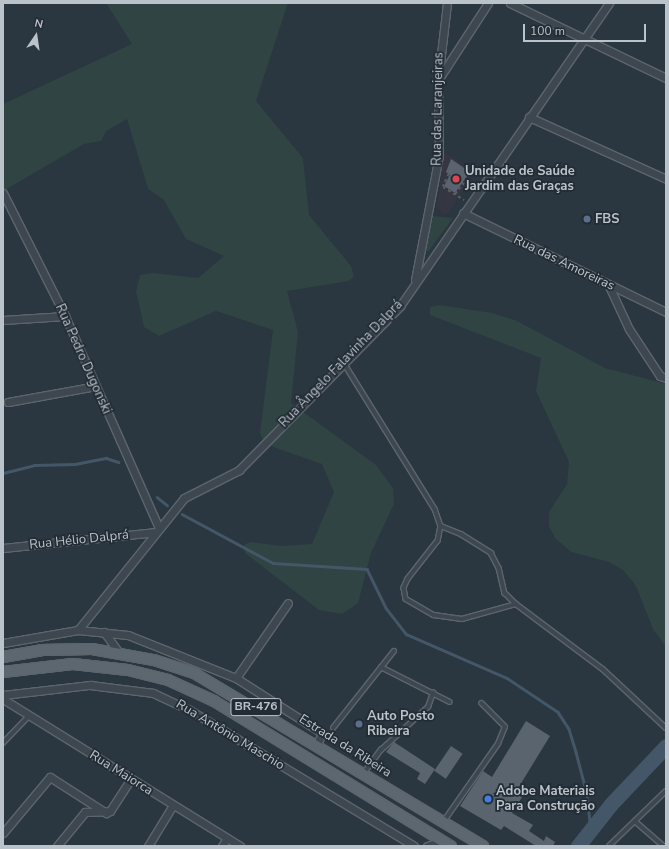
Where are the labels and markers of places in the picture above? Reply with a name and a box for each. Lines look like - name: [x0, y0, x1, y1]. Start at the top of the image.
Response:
- place label: Unidade de Saúde Jardim das Graças: [465, 164, 575, 195]
- marker: Unidade de Saúde Jardim das Graças: [450, 173, 462, 185]
- place label: FBS: [595, 211, 619, 227]
- marker: FBS: [582, 214, 592, 224]
- place label: Auto Posto Ribeira: [367, 709, 434, 740]
- marker: Auto Posto Ribeira: [354, 719, 364, 729]
- place label: Adobe Materiais Para Construção: [496, 784, 595, 815]
- marker: Adobe Materiais Para Construção: [483, 794, 493, 804]

